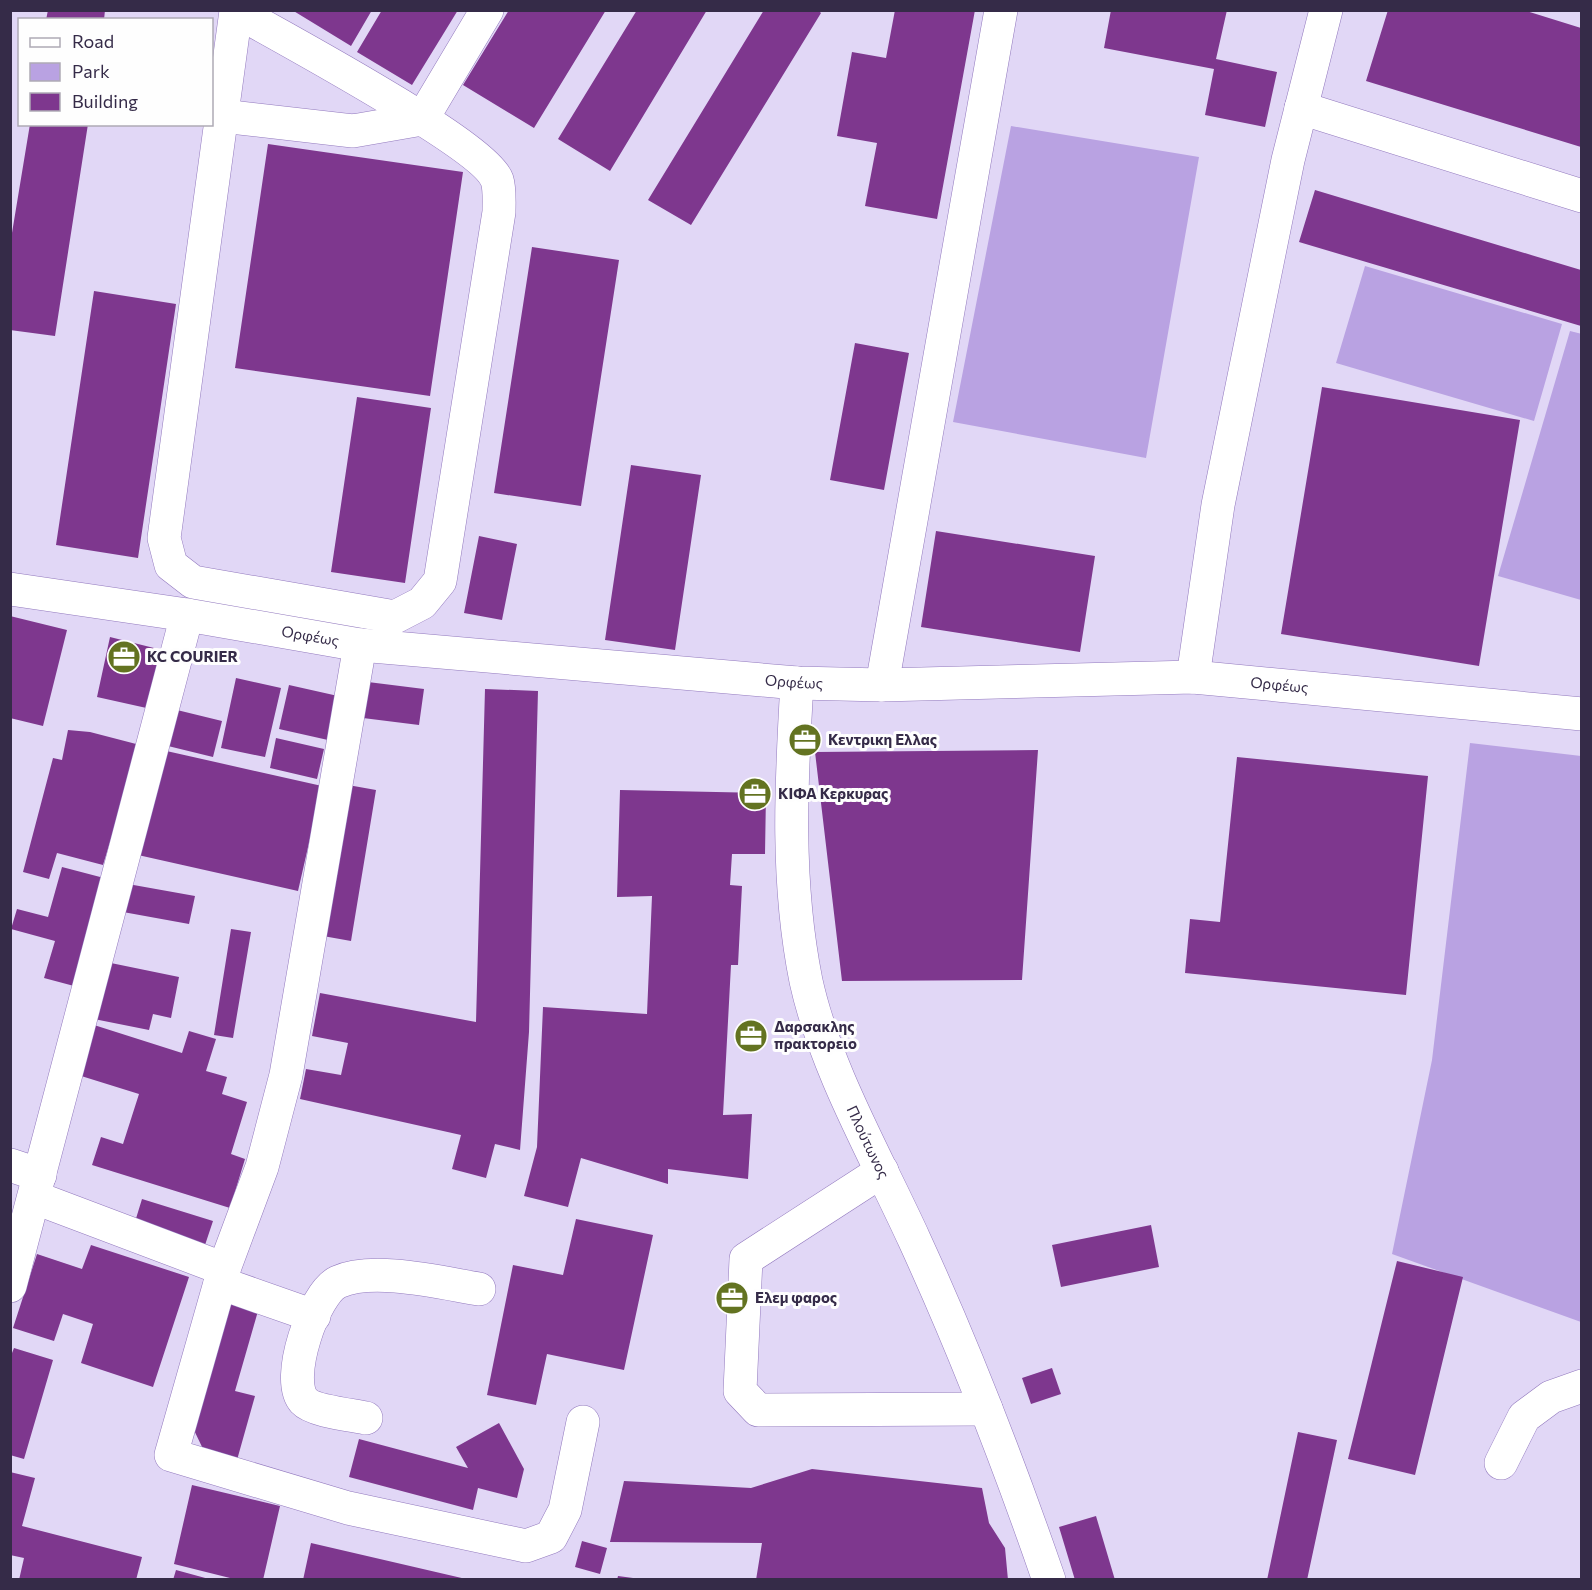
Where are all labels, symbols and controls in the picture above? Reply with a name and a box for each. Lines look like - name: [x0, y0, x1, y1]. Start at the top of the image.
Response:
- legend: [18, 18, 213, 126]
- text: Road: [72, 30, 114, 52]
- text: Park: [72, 60, 110, 82]
- text: Building: [72, 90, 138, 112]
- street label: Ορφέως: [280, 622, 341, 649]
- office icon: KC COURIER: [106, 639, 142, 675]
- place label: KC COURIER: [147, 647, 238, 665]
- street label: Ορφέως: [764, 670, 823, 692]
- street label: Ορφέως: [1250, 673, 1309, 696]
- office icon: Κεντρικη Ελλας: [787, 722, 823, 758]
- place label: Κεντρικη Ελλας: [828, 730, 937, 748]
- office icon: ΚΙΦΑ Κερκυρας: [737, 776, 773, 812]
- place label: ΚΙΦΑ Κερκυρας: [778, 784, 888, 802]
- place label: Δαρσακλης πρακτορειο: [774, 1017, 857, 1052]
- office icon: Δαρσακλης πρακτορειο: [733, 1018, 769, 1054]
- street label: Πλούτωνος: [843, 1103, 894, 1181]
- office icon: Ελεμ φαρος: [714, 1280, 750, 1316]
- place label: Ελεμ φαρος: [755, 1288, 837, 1306]

